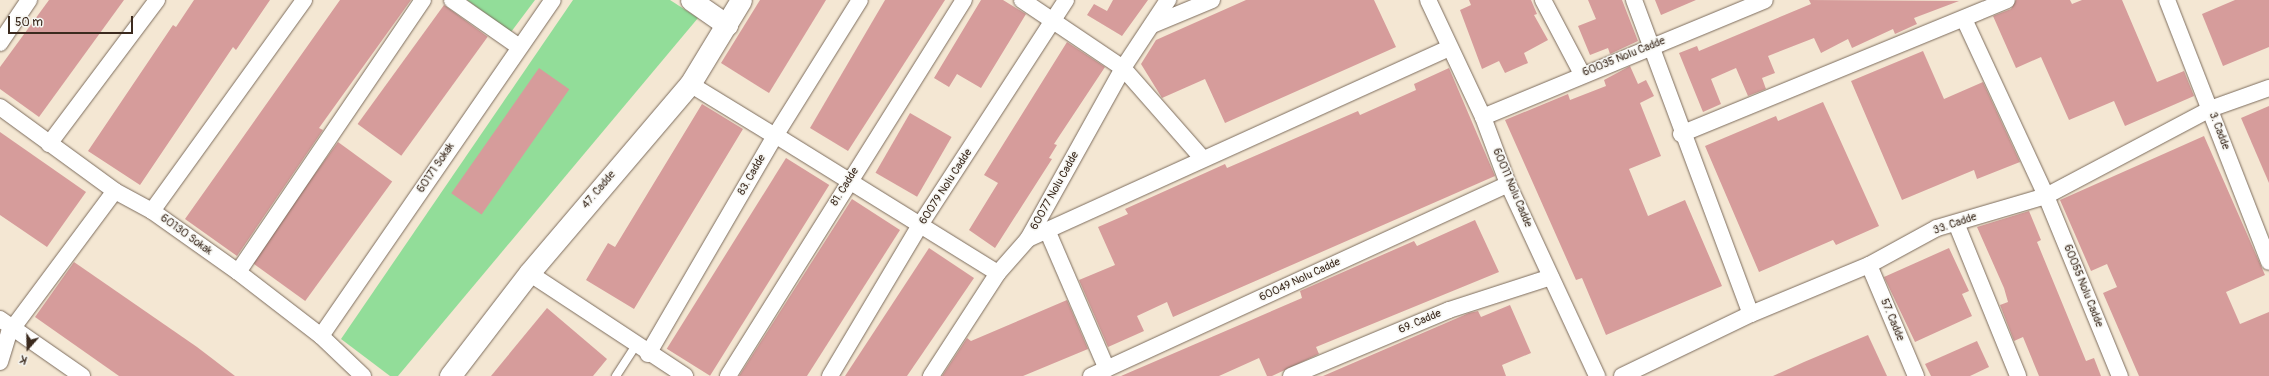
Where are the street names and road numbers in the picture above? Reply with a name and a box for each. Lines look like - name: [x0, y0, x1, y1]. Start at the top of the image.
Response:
- street label: 60035 Nolu Cadde: [1581, 34, 1667, 80]
- street label: 3. Cadde: [2206, 110, 2232, 152]
- street label: 60171 Sokak: [414, 141, 458, 195]
- street label: 60079 Nolu Cadde: [917, 147, 975, 227]
- street label: 60011 Nolu Cadde: [1489, 147, 1535, 229]
- street label: 60077 Nolu Cadde: [1028, 150, 1082, 232]
- street label: 83. Cadde: [735, 152, 769, 198]
- street label: 81. Cadde: [828, 165, 862, 209]
- street label: 47. Cadde: [579, 168, 619, 212]
- street label: 33. Cadde: [1931, 210, 1979, 238]
- street label: 60130 Sokak: [158, 212, 214, 258]
- street label: 60055 Nolu Cadde: [2060, 243, 2106, 329]
- street label: 60049 Nolu Cadde: [1257, 255, 1343, 305]
- street label: 57. Cadde: [1877, 297, 1907, 343]
- street label: 69. Cadde: [1397, 307, 1443, 337]

